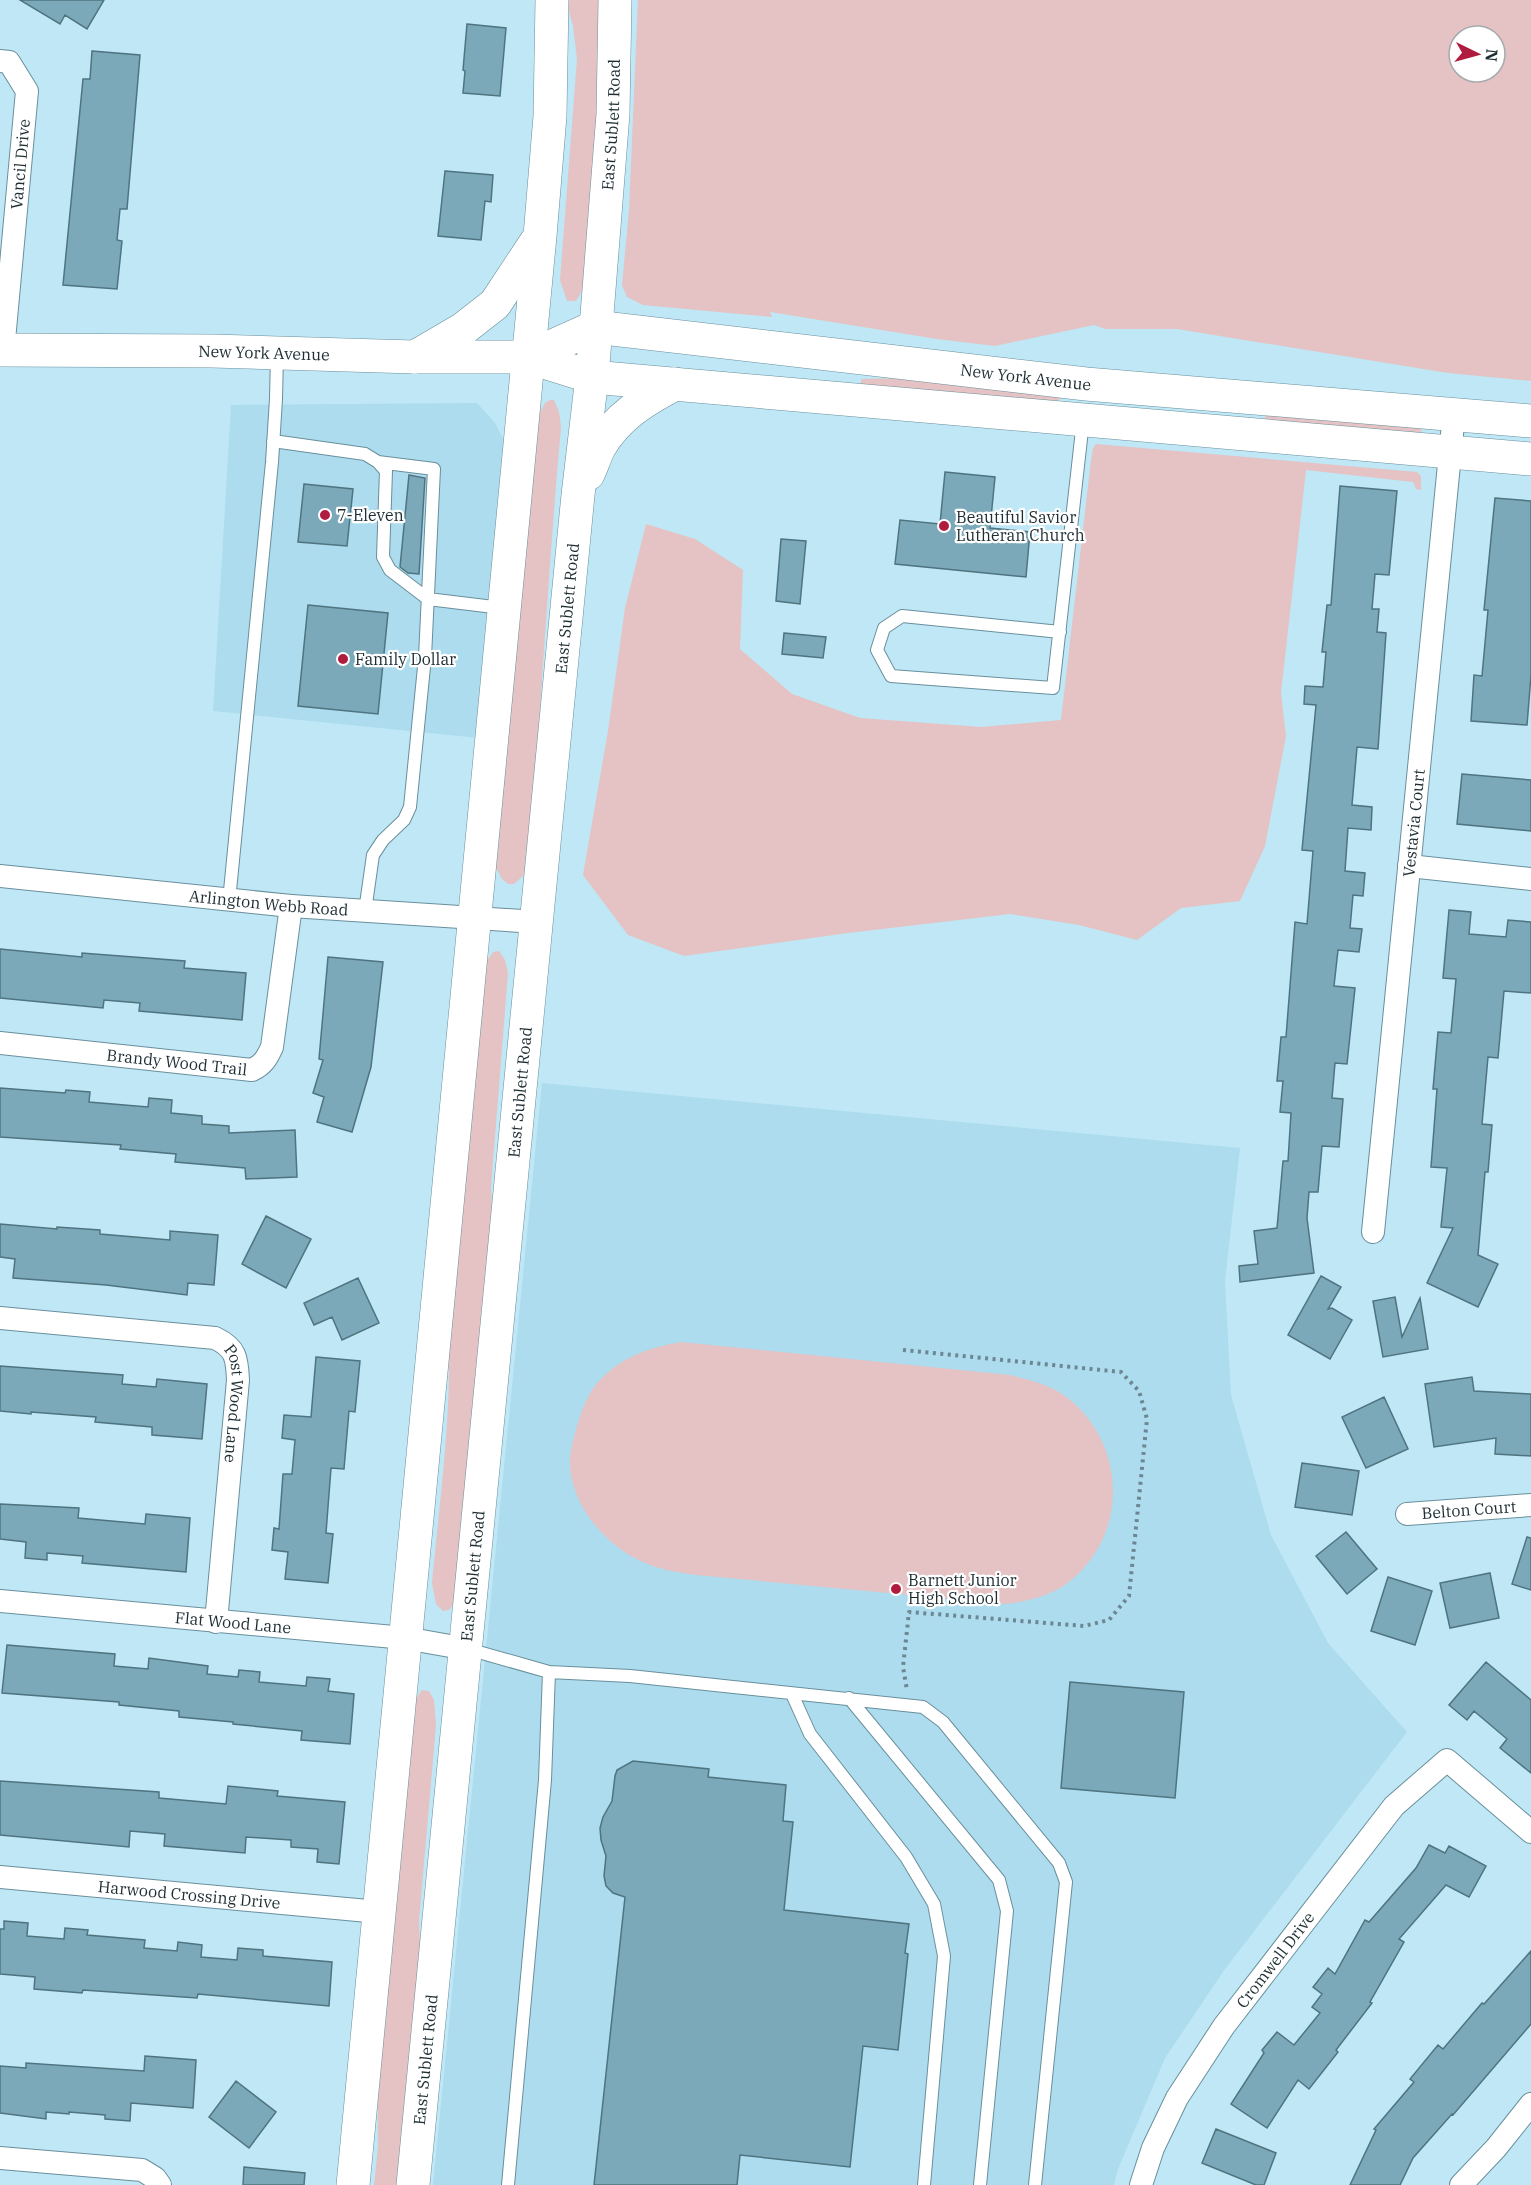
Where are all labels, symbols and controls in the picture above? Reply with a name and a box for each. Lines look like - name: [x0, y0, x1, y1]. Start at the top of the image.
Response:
- north arrow: [1447, 24, 1507, 84]
- text: N: [1481, 48, 1502, 62]
- street label: East Sublett Road: [597, 59, 624, 191]
- street label: Vancil Drive: [6, 118, 34, 210]
- street label: New York Avenue: [198, 341, 330, 364]
- street label: New York Avenue: [959, 359, 1092, 394]
- place label: 7-Eleven: [337, 505, 404, 525]
- place label: Beautiful Savior Lutheran Church: [956, 507, 1085, 545]
- marker: 7-Eleven: [318, 508, 332, 522]
- marker: Beautiful Savior Lutheran Church: [937, 519, 951, 533]
- street label: East Sublett Road: [551, 542, 583, 675]
- place label: Family Dollar: [355, 649, 456, 669]
- marker: Family Dollar: [336, 652, 350, 666]
- street label: Vestavia Court: [1398, 768, 1429, 878]
- street label: Arlington Webb Road: [188, 886, 349, 920]
- street label: East Sublett Road: [503, 1026, 536, 1159]
- street label: Brandy Wood Trail: [106, 1044, 249, 1079]
- street label: Post Wood Lane: [220, 1340, 248, 1464]
- street label: Belton Court: [1421, 1496, 1517, 1523]
- street label: East Sublett Road: [456, 1509, 489, 1642]
- place label: Barnett Junior High School: [908, 1570, 1017, 1608]
- marker: Barnett Junior High School: [889, 1582, 903, 1596]
- street label: Flat Wood Lane: [174, 1607, 292, 1638]
- street label: Harwood Crossing Drive: [97, 1876, 281, 1913]
- street label: Cromwell Drive: [1232, 1908, 1319, 2012]
- street label: East Sublett Road: [409, 1993, 442, 2126]

